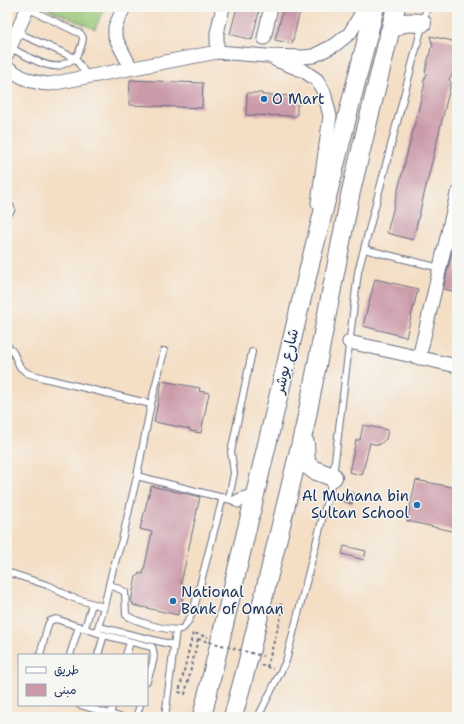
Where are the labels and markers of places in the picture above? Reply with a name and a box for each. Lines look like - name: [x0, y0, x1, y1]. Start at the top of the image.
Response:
- place label: O Mart: [272, 89, 325, 109]
- marker: O Mart: [259, 94, 269, 104]
- place label: Al Muhana bin Sultan School: [302, 486, 409, 523]
- marker: Al Muhana bin Sultan School: [412, 500, 422, 510]
- place label: National Bank of Oman: [181, 582, 284, 619]
- marker: National Bank of Oman: [168, 596, 178, 606]

